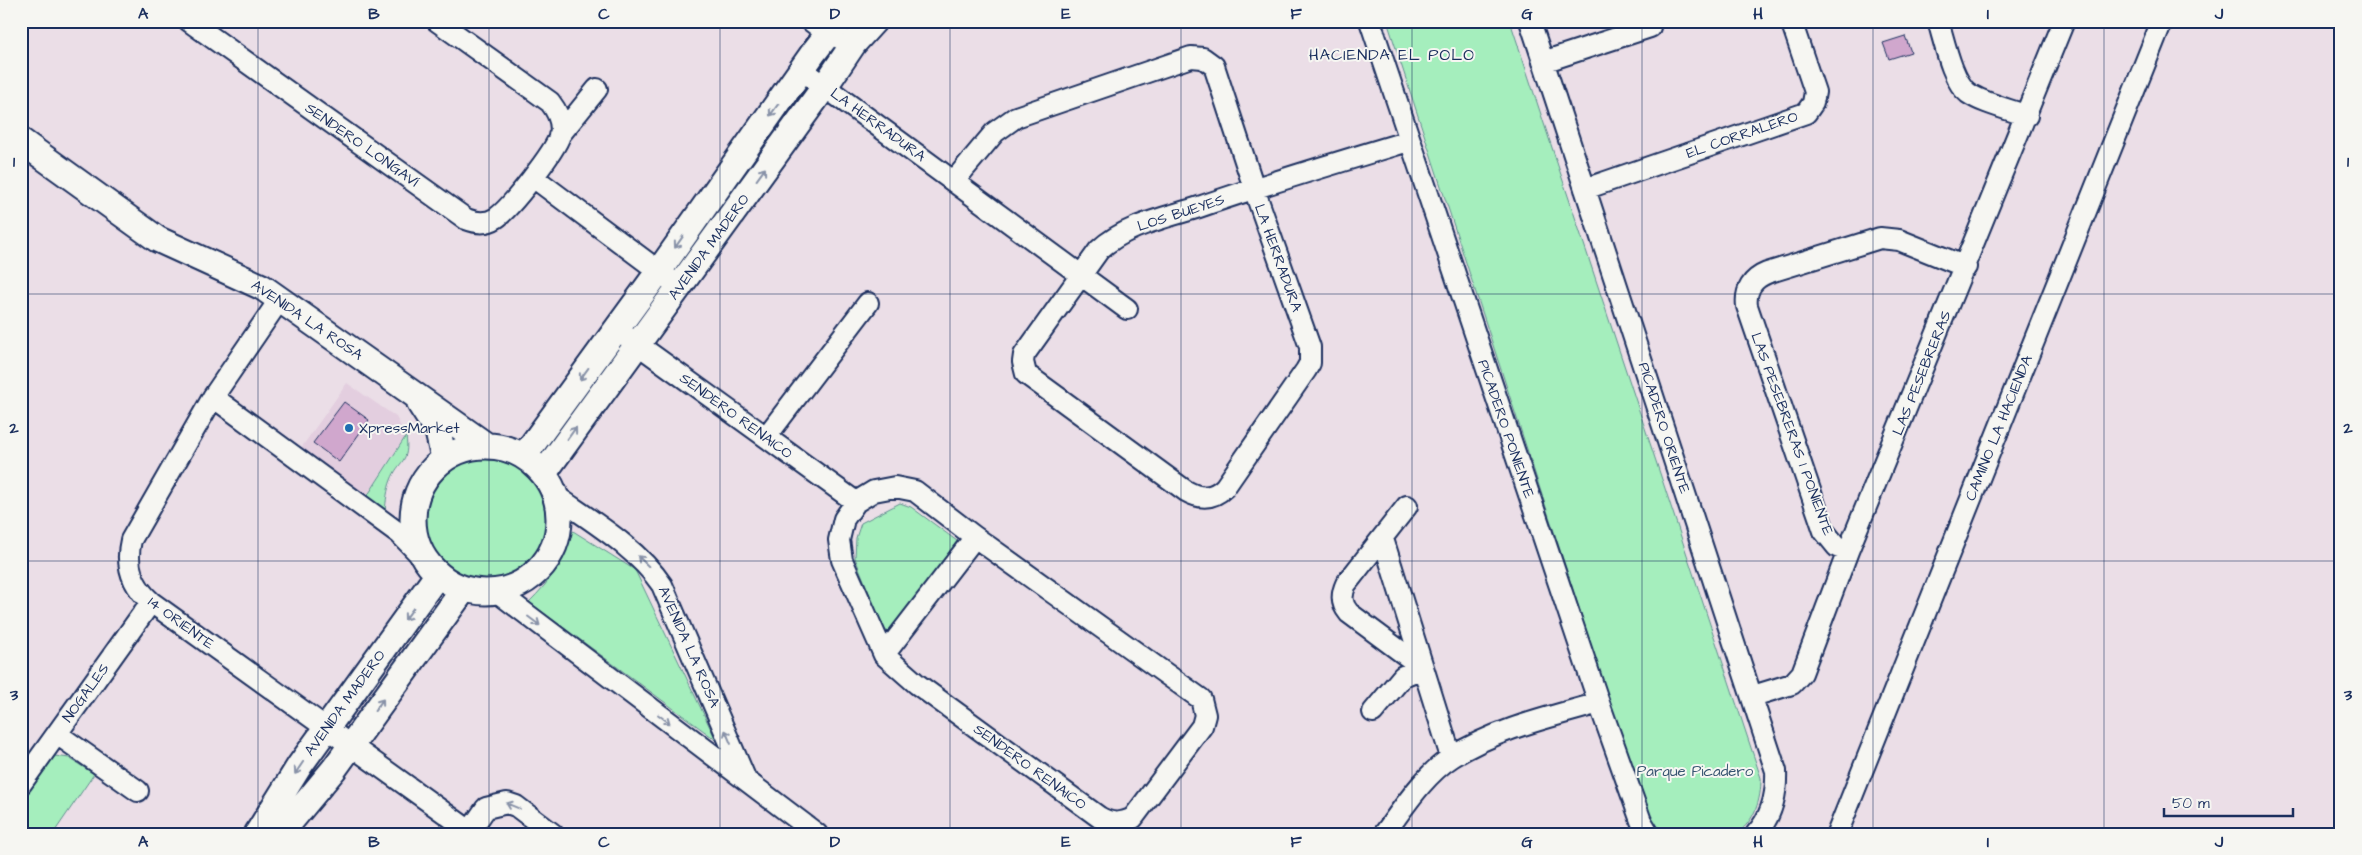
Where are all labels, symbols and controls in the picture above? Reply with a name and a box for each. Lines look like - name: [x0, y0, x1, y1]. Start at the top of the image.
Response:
- text: A: [138, 3, 149, 25]
- text: B: [368, 3, 380, 25]
- text: C: [598, 3, 610, 25]
- text: D: [830, 3, 841, 25]
- text: E: [1061, 3, 1071, 25]
- text: F: [1290, 3, 1302, 25]
- text: G: [1521, 3, 1533, 25]
- text: H: [1753, 3, 1763, 25]
- text: I: [1987, 3, 1989, 25]
- text: J: [2214, 3, 2224, 25]
- district label: HACIENDA EL POLO: [1309, 44, 1475, 66]
- street label: LA HERRADURA: [826, 83, 930, 167]
- street label: SENDERO LONGAVÍ: [301, 98, 423, 192]
- one-way arrow: [769, 103, 779, 117]
- street label: EL CORRALERO: [1683, 106, 1801, 164]
- text: 1: [13, 151, 16, 173]
- text: 1: [2347, 151, 2350, 173]
- one-way arrow: [755, 168, 766, 182]
- street label: LOS BUEYES: [1135, 189, 1228, 237]
- street label: AVENIDA MADERO: [663, 190, 755, 304]
- street label: LA HERRADURA: [1249, 201, 1307, 315]
- one-way arrow: [674, 235, 684, 249]
- street label: AVENIDA LA ROSA: [247, 275, 367, 366]
- street label: LAS PESEBRERAS: [1887, 307, 1957, 438]
- street label: LAS PESEBRERAS 1 PONIENTE: [1745, 330, 1839, 538]
- street label: CAMINO LA HACIENDA: [1960, 352, 2038, 504]
- street label: PICADERO PONIENTE: [1472, 357, 1540, 501]
- street label: PICADERO ORIENTE: [1633, 360, 1695, 496]
- one-way arrow: [579, 367, 589, 381]
- street label: SENDERO RENAICO: [675, 368, 797, 464]
- text: 2: [8, 417, 19, 439]
- text: 2: [2342, 417, 2353, 439]
- place label: XpressMarket: [359, 418, 460, 439]
- marker: XpressMarket: [343, 422, 355, 434]
- one-way arrow: [567, 426, 577, 440]
- one-way arrow: [637, 555, 649, 567]
- street label: AVENIDA LA ROSA: [653, 583, 725, 711]
- street label: 14 ORIENTE: [143, 592, 219, 654]
- one-way arrow: [404, 606, 415, 620]
- one-way arrow: [527, 616, 540, 627]
- street label: AVENIDA MADERO: [299, 646, 391, 760]
- street label: NOGALES: [57, 659, 115, 727]
- text: 3: [9, 684, 19, 706]
- text: 3: [2343, 684, 2353, 706]
- one-way arrow: [374, 699, 384, 713]
- one-way arrow: [657, 714, 670, 725]
- street label: SENDERO RENAICO: [969, 719, 1091, 815]
- one-way arrow: [722, 730, 732, 745]
- one-way arrow: [294, 761, 304, 775]
- park label: Parque Picadero: [1637, 761, 1754, 782]
- scale bar: [2164, 785, 2293, 817]
- text: 50 m: [2172, 793, 2210, 814]
- one-way arrow: [506, 801, 521, 811]
- text: A: [138, 831, 149, 853]
- text: B: [368, 831, 380, 853]
- text: C: [598, 831, 610, 853]
- text: D: [830, 831, 841, 853]
- text: E: [1061, 831, 1071, 853]
- text: F: [1290, 831, 1302, 853]
- text: G: [1521, 831, 1533, 853]
- text: H: [1753, 831, 1763, 853]
- text: I: [1987, 831, 1989, 853]
- text: J: [2214, 831, 2224, 853]

